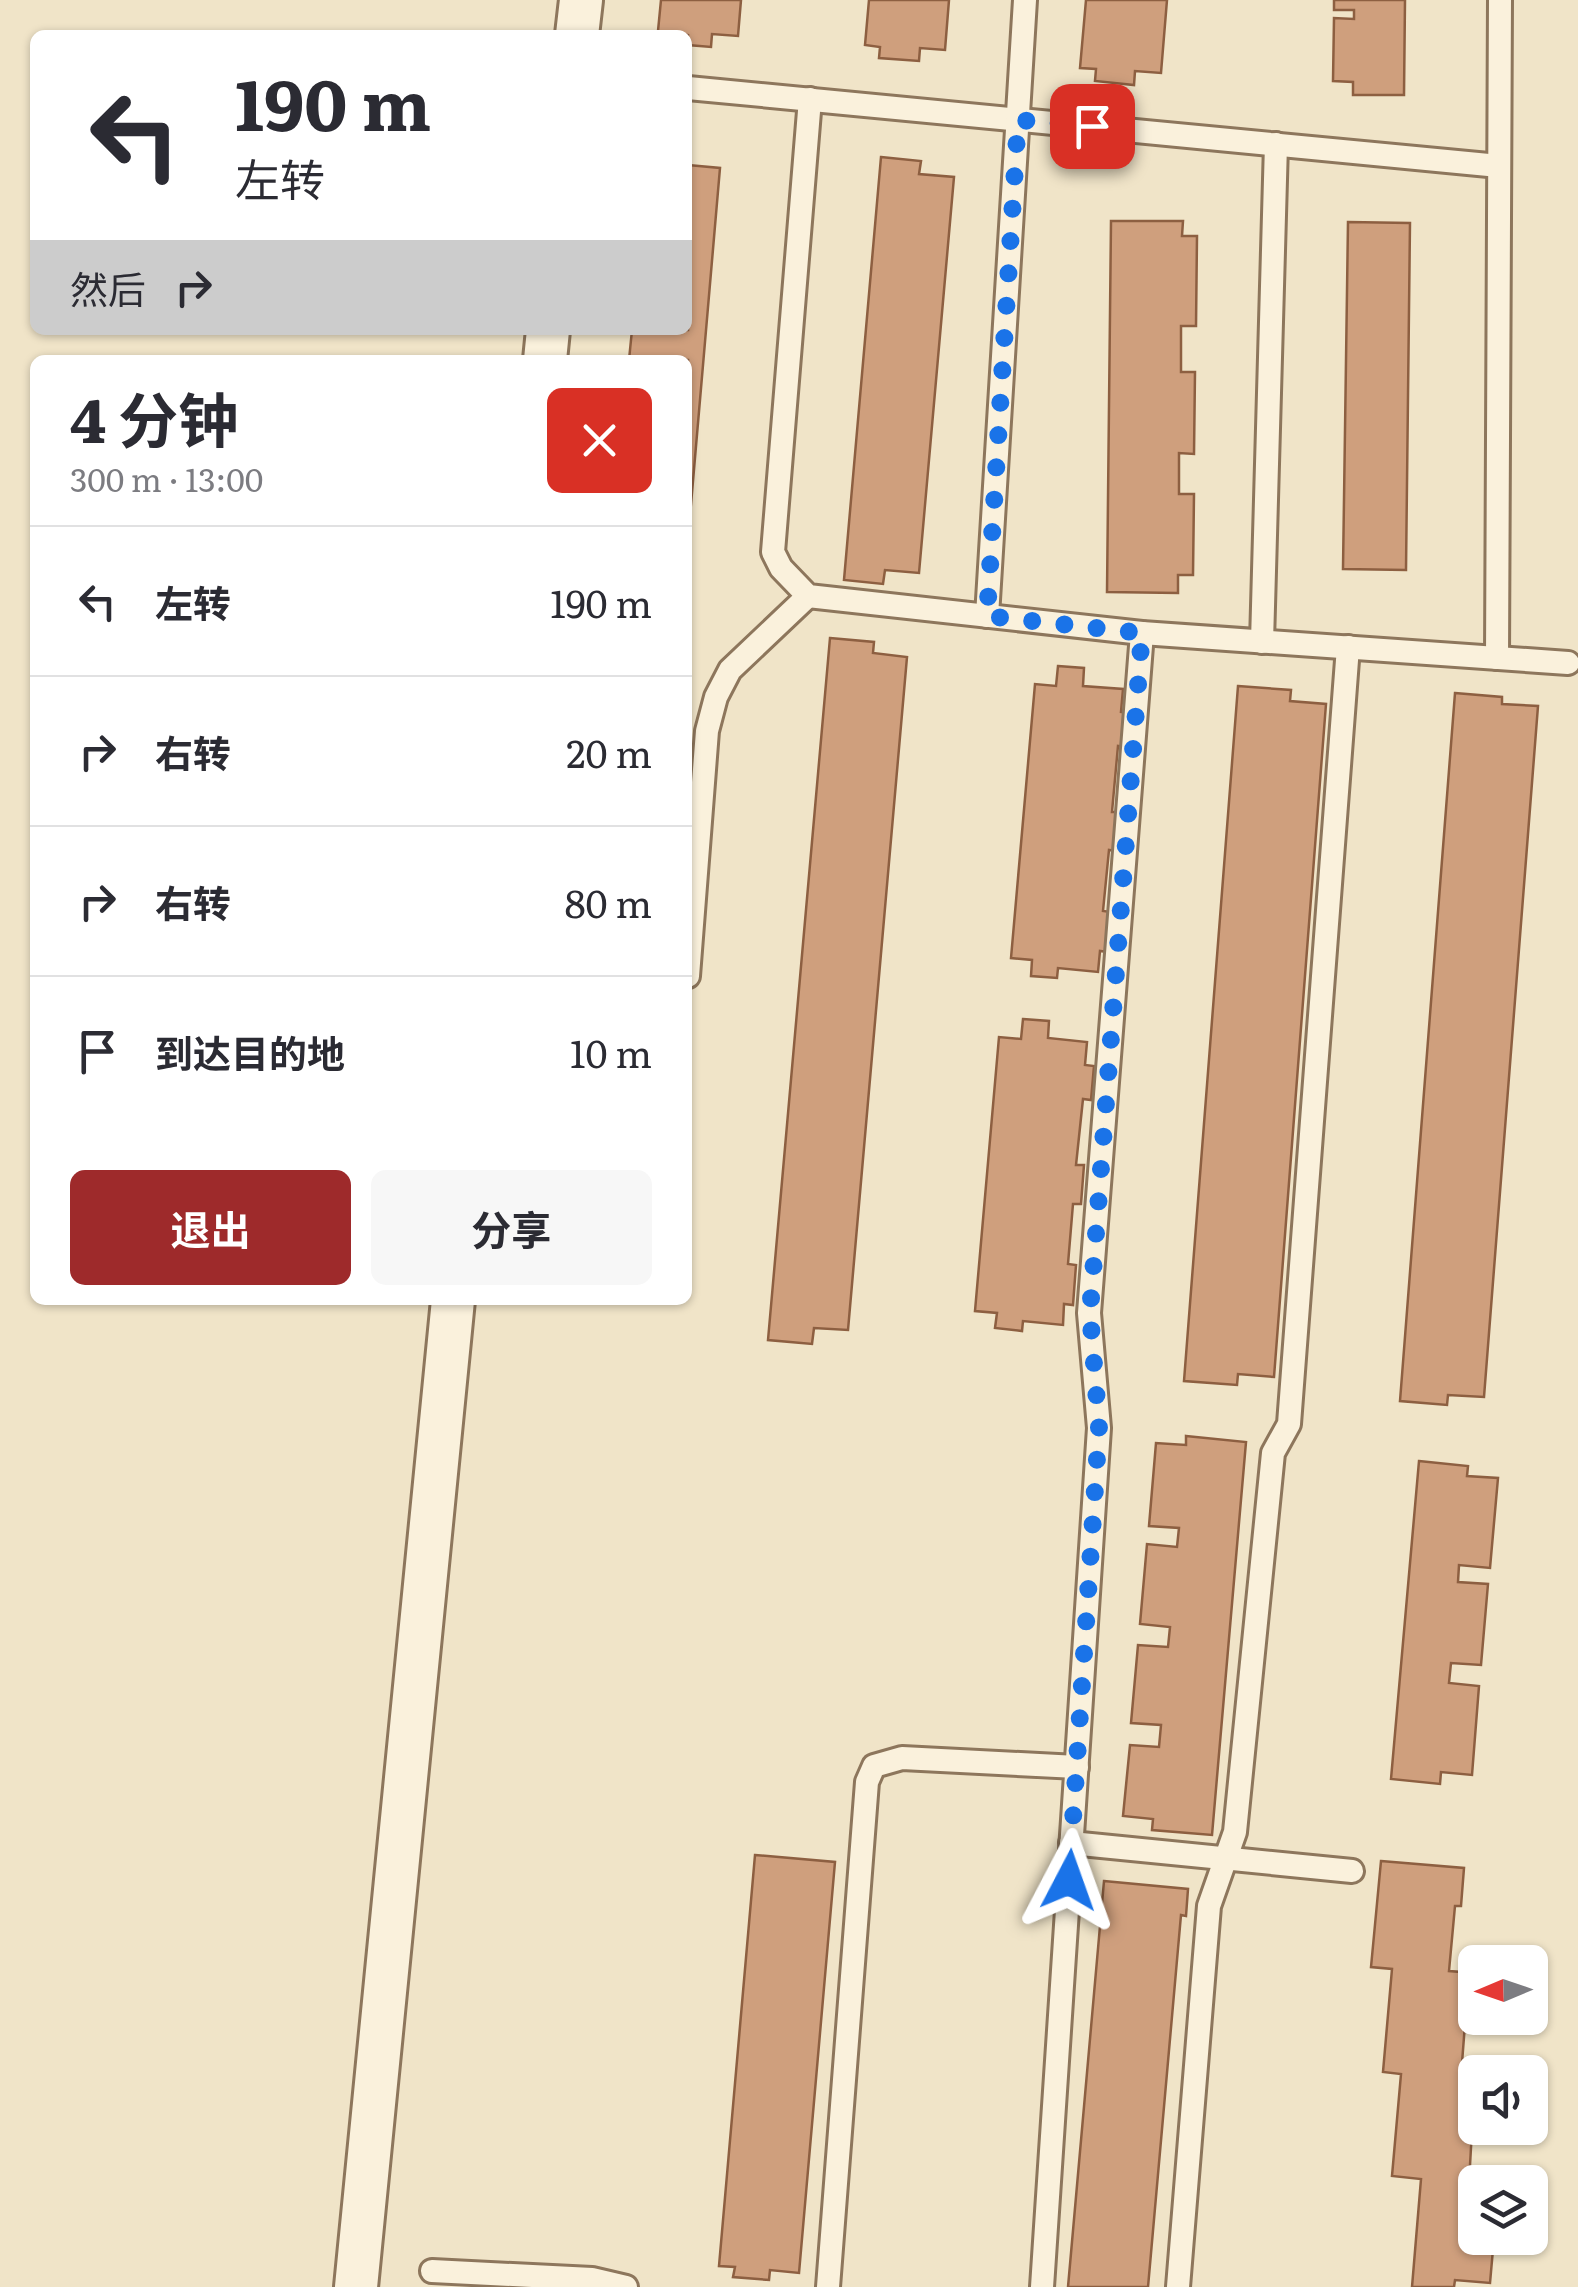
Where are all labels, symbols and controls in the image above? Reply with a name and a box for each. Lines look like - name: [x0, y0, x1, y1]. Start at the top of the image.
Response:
- text: 190 m: [235, 49, 431, 153]
- icon: left: [70, 70, 200, 200]
- pin: [1050, 84, 1135, 169]
- icon: arrive: [1065, 99, 1120, 154]
- text: 左转: [235, 144, 325, 211]
- text: 然后: [70, 259, 146, 316]
- icon: right: [166, 260, 221, 315]
- text: 4 分钟: [70, 372, 238, 461]
- button: close: [547, 388, 652, 493]
- text: 300 m · 13:00: [70, 454, 263, 502]
- text: 左转: [155, 573, 231, 630]
- text: 190 m: [550, 573, 652, 630]
- icon: left: [70, 574, 125, 629]
- text: 右转: [155, 723, 231, 780]
- text: 20 m: [566, 723, 652, 780]
- icon: right: [70, 724, 125, 779]
- text: 右转: [155, 873, 231, 930]
- text: 80 m: [565, 873, 652, 930]
- icon: right: [70, 874, 125, 929]
- text: 到达目的地: [155, 1023, 345, 1080]
- text: 10 m: [570, 1023, 652, 1080]
- icon: arrive: [70, 1024, 125, 1079]
- button: 退出: [70, 1170, 351, 1285]
- button: 分享: [371, 1170, 652, 1285]
- position arrow: [1017, 1828, 1121, 1932]
- north arrow: [1458, 1945, 1548, 2035]
- map controls: [1458, 1945, 1548, 2255]
- button: sound: [1458, 2055, 1548, 2145]
- button: layers: [1458, 2165, 1548, 2255]

